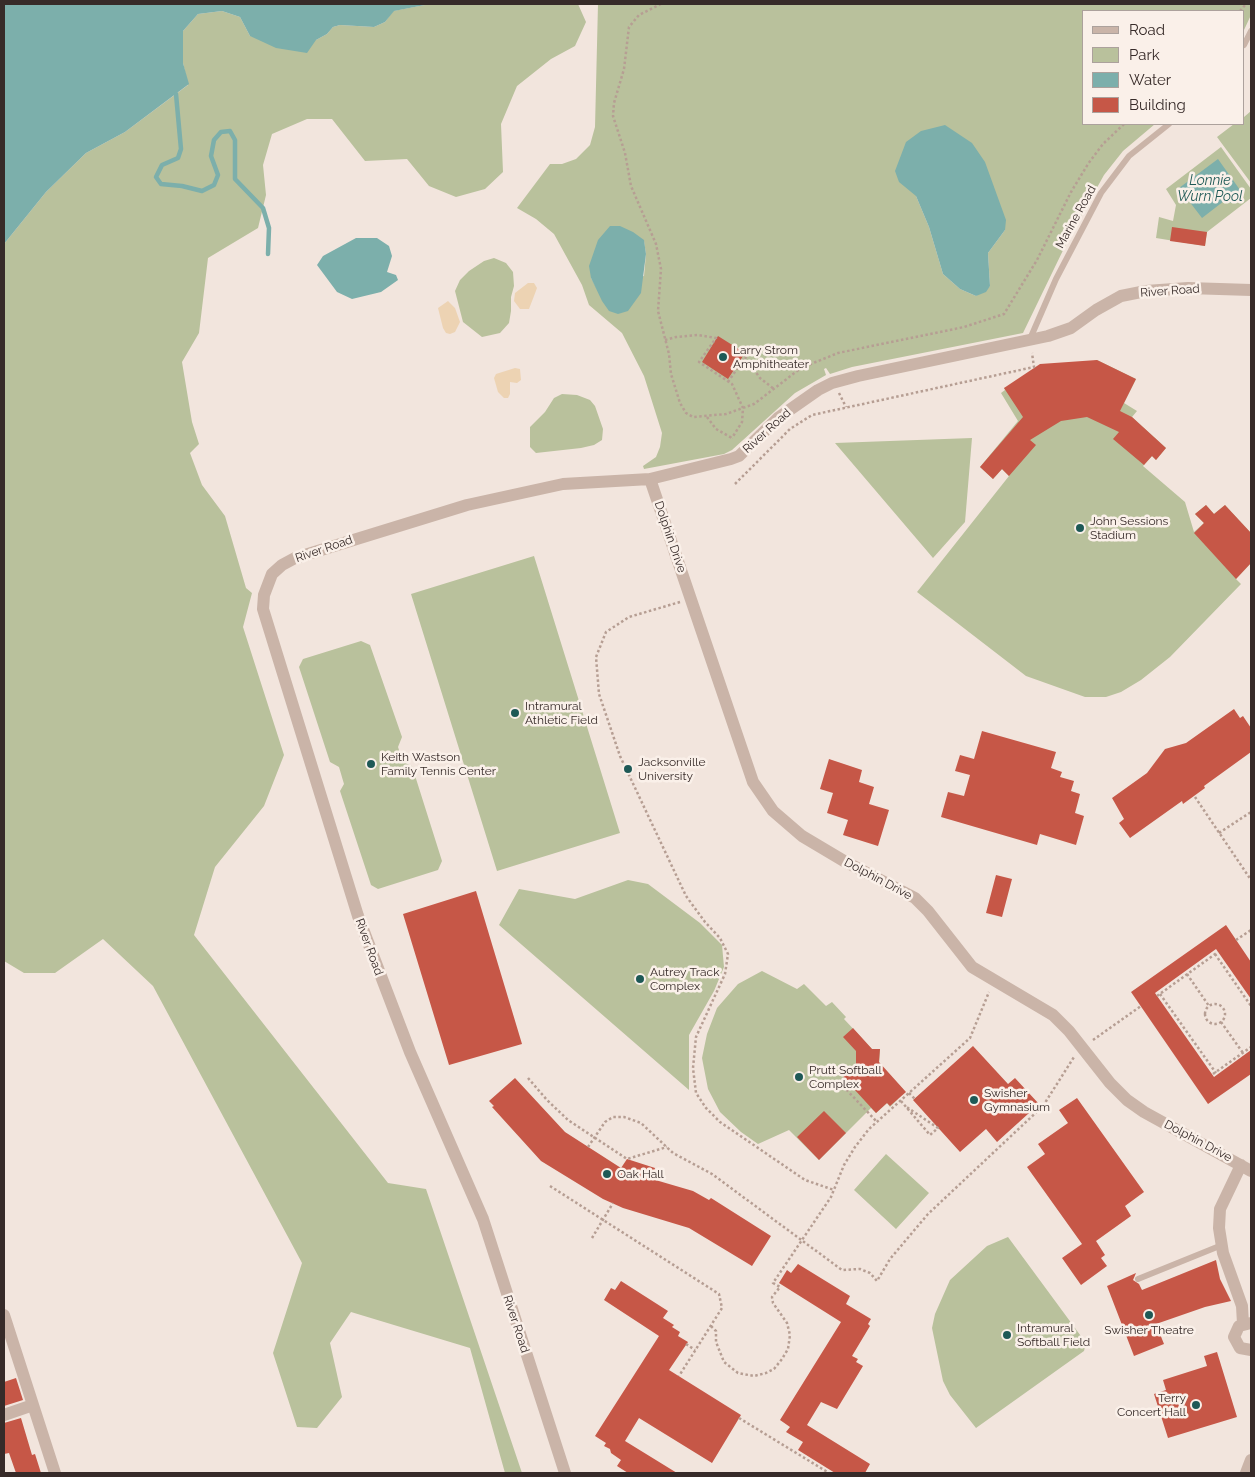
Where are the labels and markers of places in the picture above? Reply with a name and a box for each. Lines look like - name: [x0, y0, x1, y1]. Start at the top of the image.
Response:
- place label: Larry Strom Amphitheater: [733, 343, 809, 371]
- marker: Larry Strom Amphitheater: [717, 351, 729, 363]
- place label: John Sessions Stadium: [1090, 514, 1168, 542]
- marker: John Sessions Stadium: [1074, 522, 1086, 534]
- place label: Intramural Athletic Field: [525, 699, 598, 727]
- marker: Intramural Athletic Field: [509, 707, 521, 719]
- place label: Keith Wastson Family Tennis Center: [381, 750, 496, 778]
- place label: Jacksonville University: [638, 755, 706, 783]
- marker: Keith Wastson Family Tennis Center: [365, 758, 377, 770]
- marker: Jacksonville University: [622, 763, 634, 775]
- place label: Autrey Track Complex: [650, 965, 719, 993]
- marker: Autrey Track Complex: [634, 973, 646, 985]
- place label: Prutt Softball Complex: [809, 1063, 882, 1091]
- marker: Prutt Softball Complex: [793, 1071, 805, 1083]
- place label: Swisher Gymnasium: [984, 1086, 1050, 1114]
- marker: Swisher Gymnasium: [968, 1094, 980, 1106]
- place label: Oak Hall: [617, 1167, 664, 1181]
- marker: Oak Hall: [601, 1168, 613, 1180]
- marker: Swisher Theatre: [1143, 1309, 1155, 1321]
- place label: Intramural Softball Field: [1017, 1321, 1090, 1349]
- place label: Swisher Theatre: [1104, 1323, 1194, 1337]
- marker: Intramural Softball Field: [1001, 1329, 1013, 1341]
- place label: Terry Concert Hall: [1117, 1391, 1186, 1419]
- marker: Terry Concert Hall: [1190, 1399, 1202, 1411]

